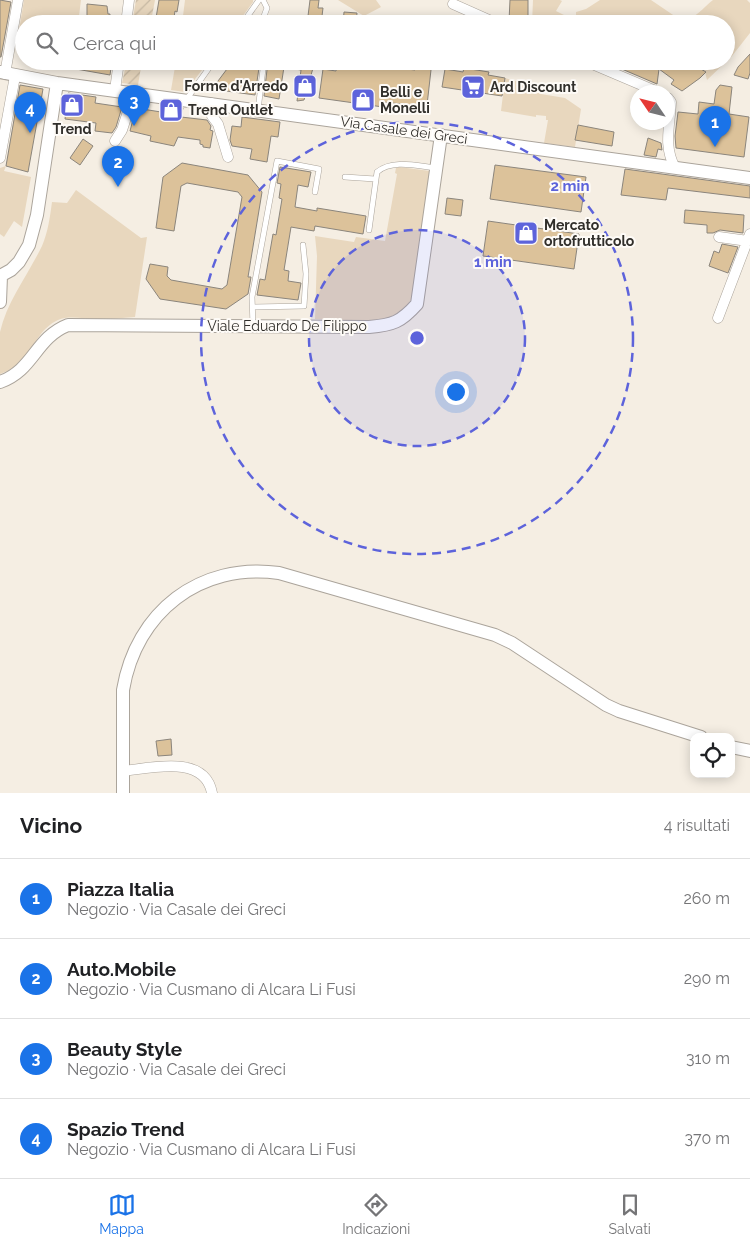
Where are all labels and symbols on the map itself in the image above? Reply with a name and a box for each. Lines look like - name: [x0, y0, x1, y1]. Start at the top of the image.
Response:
- shop icon: Forme d'Arredo: [292, 73, 318, 99]
- supermarket icon: Ard Discount: [460, 74, 486, 100]
- place label: Forme d'Arredo: [184, 78, 289, 94]
- place label: Ard Discount: [490, 79, 577, 95]
- place label: Belli e Monelli: [380, 84, 430, 116]
- pin: 3: [118, 85, 150, 126]
- north arrow: [630, 85, 675, 130]
- shop icon: Belli e Monelli: [350, 87, 376, 113]
- pin: 4: [14, 92, 46, 133]
- shop icon: Trend: [59, 92, 85, 118]
- shop icon: Trend Outlet: [158, 97, 184, 123]
- place label: Trend Outlet: [188, 102, 274, 118]
- pin: 1: [699, 106, 731, 147]
- street label: Via Casale dei Greci: [339, 113, 469, 147]
- place label: Trend: [52, 121, 92, 137]
- pin: 2: [102, 146, 134, 187]
- text: 2 min: [551, 177, 589, 195]
- place label: Mercato ortofrutticolo: [544, 217, 635, 249]
- shop icon: Mercato ortofrutticolo: [513, 220, 539, 246]
- text: 1 min: [474, 253, 512, 271]
- street label: Viale Eduardo De Filippo: [207, 318, 367, 334]
- centre of rings: [408, 329, 426, 347]
- your location: [443, 379, 469, 405]

